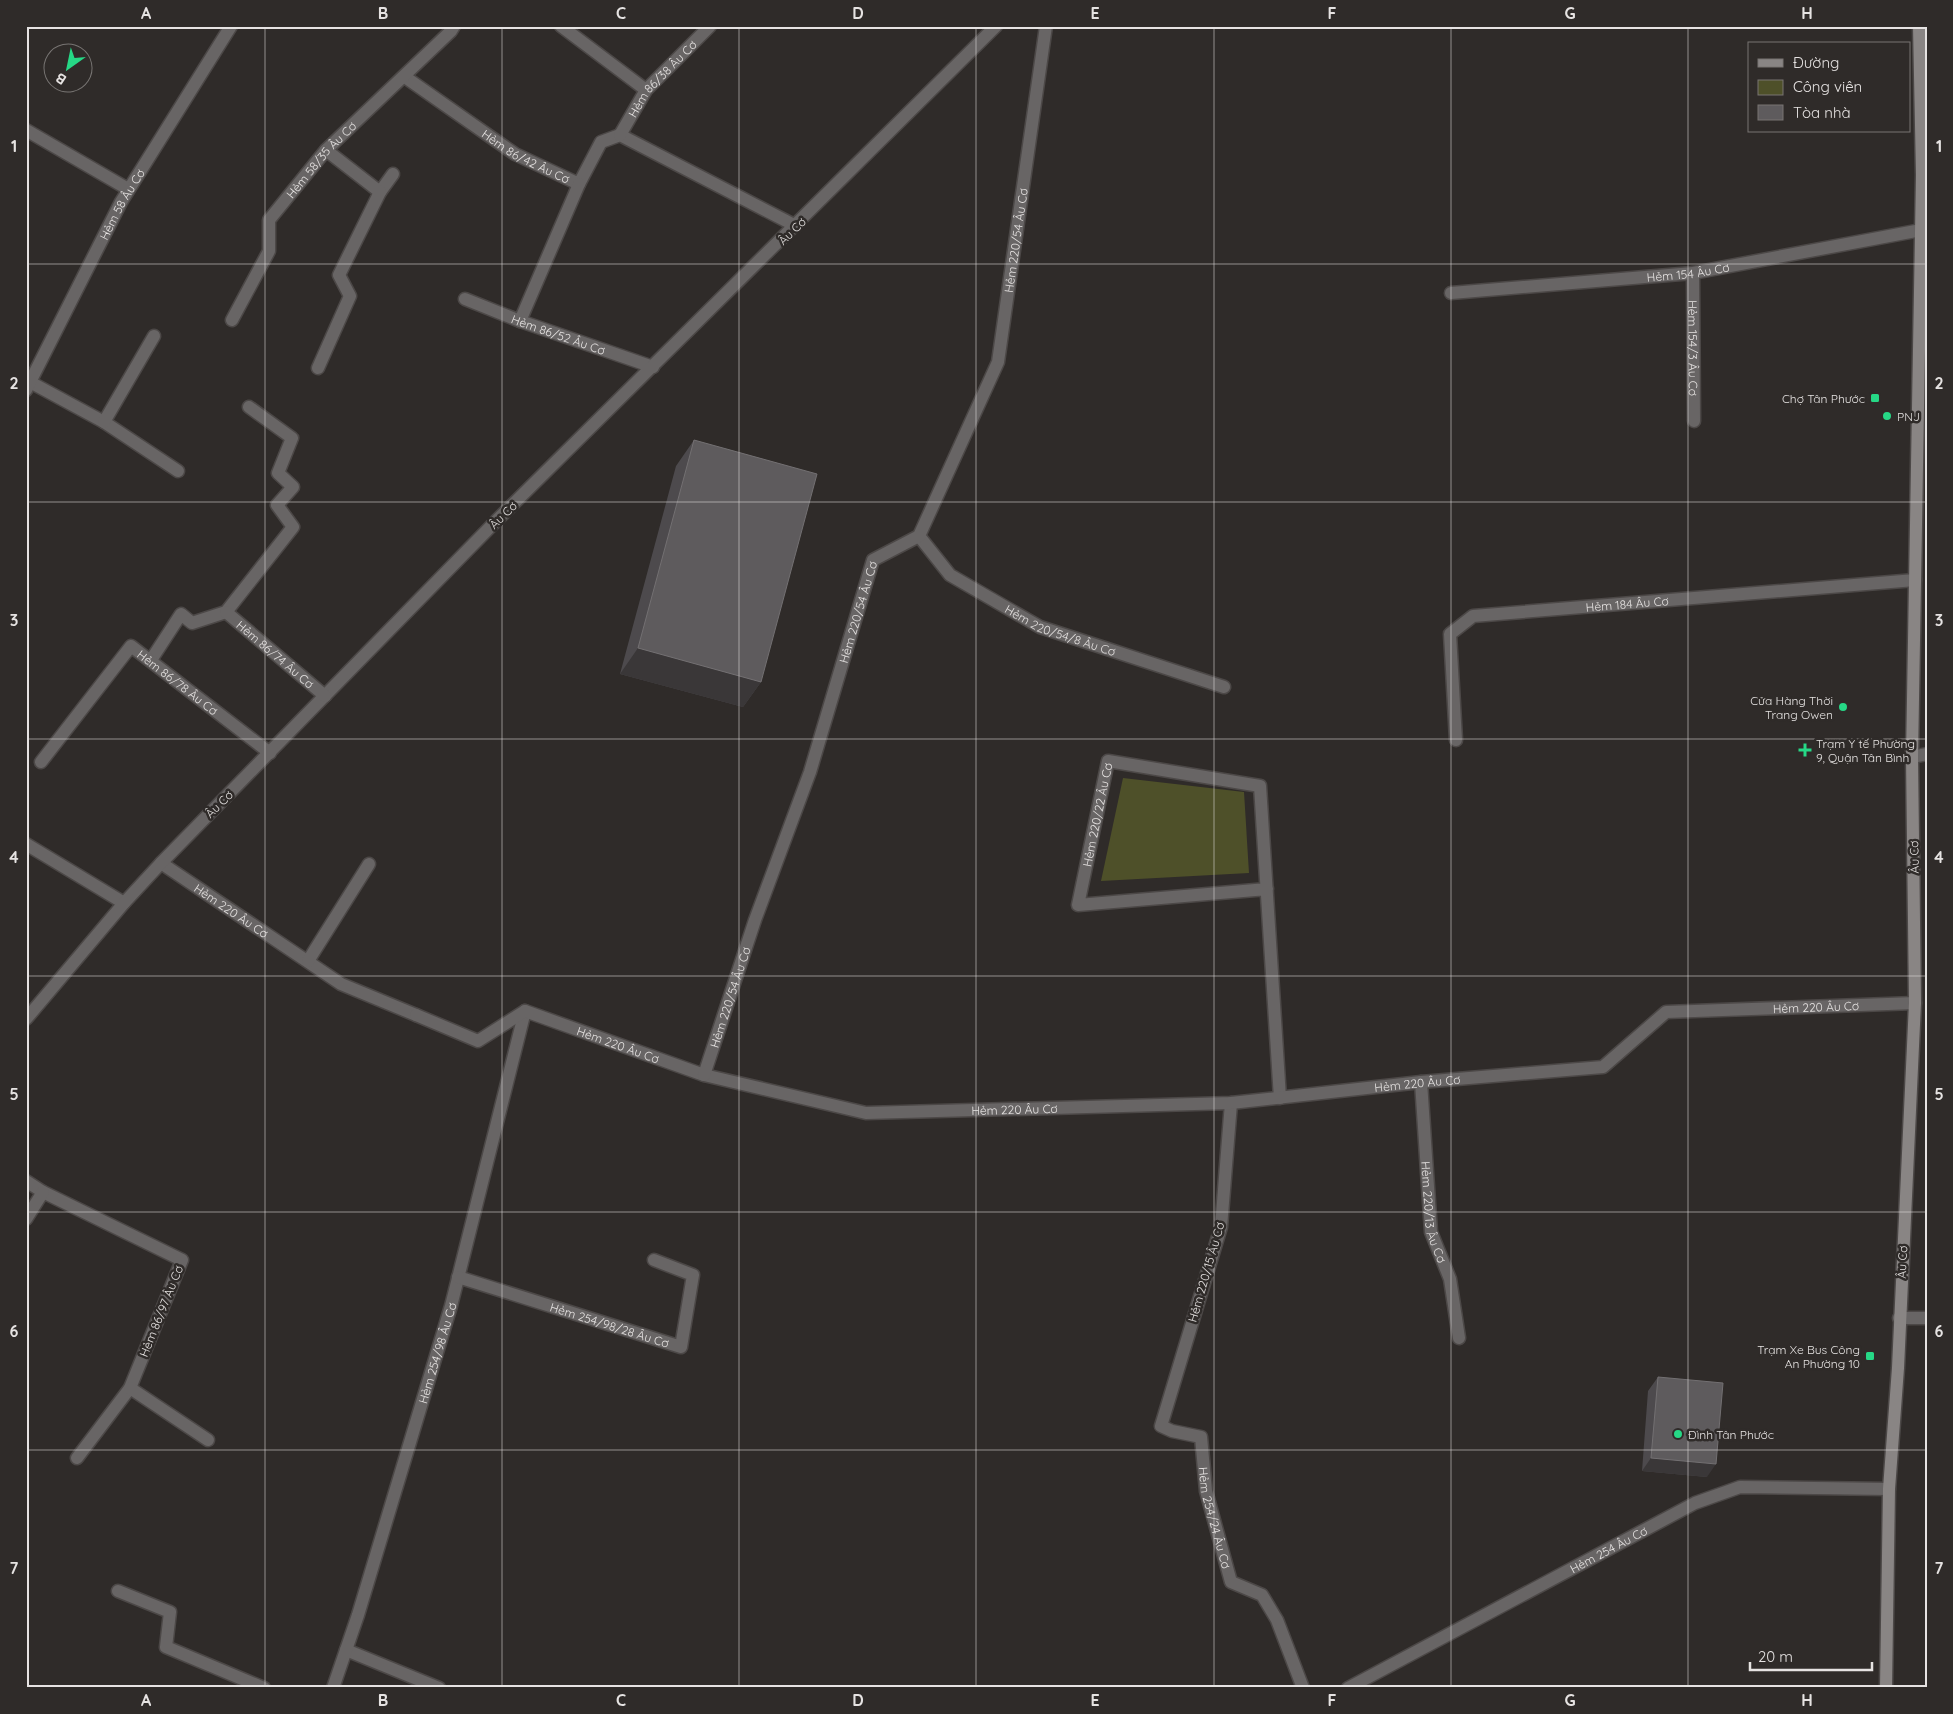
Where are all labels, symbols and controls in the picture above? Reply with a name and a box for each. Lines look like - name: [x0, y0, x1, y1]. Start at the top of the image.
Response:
- text: A: [141, 3, 152, 23]
- text: B: [378, 3, 388, 23]
- text: C: [616, 3, 626, 23]
- text: D: [852, 3, 864, 23]
- text: E: [1090, 3, 1100, 23]
- text: F: [1328, 3, 1337, 23]
- text: G: [1564, 3, 1576, 23]
- text: H: [1801, 3, 1813, 23]
- street label: Hẻm 86/38 Âu Cơ: [625, 37, 699, 120]
- north arrow: [42, 42, 92, 92]
- legend: [1748, 42, 1910, 132]
- text: Đường: [1793, 53, 1839, 72]
- text: B: [52, 69, 70, 89]
- text: Công viên: [1793, 77, 1862, 96]
- text: Tòa nhà: [1793, 103, 1851, 122]
- street label: Hẻm 58/35 Âu Cơ: [283, 118, 359, 201]
- street label: Hẻm 86/42 Âu Cơ: [479, 126, 572, 186]
- text: 1: [11, 136, 17, 156]
- text: 1: [1936, 136, 1942, 156]
- street label: Hẻm 58 Âu Cơ: [96, 166, 147, 242]
- street label: Hẻm 220/54 Âu Cơ: [1000, 187, 1030, 294]
- street label: Âu Cơ: [775, 214, 809, 248]
- street label: Hẻm 154 Âu Cơ: [1646, 259, 1731, 284]
- street label: Hẻm 154/3 Âu Cơ: [1686, 300, 1701, 396]
- street label: Hẻm 86/52 Âu Cơ: [509, 311, 607, 357]
- text: 2: [9, 373, 19, 393]
- text: 2: [1934, 373, 1944, 393]
- place label: Chợ Tân Phước: [1782, 391, 1865, 406]
- marker: Chợ Tân Phước: [1869, 392, 1881, 404]
- place label: PNJ: [1897, 409, 1920, 424]
- marker: PNJ: [1881, 410, 1893, 422]
- street label: Âu Cơ: [486, 498, 520, 532]
- street label: Hẻm 220/54 Âu Cơ: [835, 559, 880, 665]
- street label: Hẻm 184 Âu Cơ: [1585, 593, 1669, 614]
- street label: Hẻm 220/54/8 Âu Cơ: [1003, 601, 1118, 659]
- text: 3: [10, 610, 18, 630]
- text: 3: [1935, 610, 1943, 630]
- street label: Hẻm 86/74 Âu Cơ: [234, 617, 317, 691]
- street label: Hẻm 86/78 Âu Cơ: [135, 646, 221, 718]
- place label: Cửa Hàng Thời Trang Owen: [1750, 693, 1833, 722]
- marker: Cửa Hàng Thời Trang Owen: [1837, 701, 1849, 713]
- place label: Trạm Y tế Phường 9, Quận Tân Bình: [1816, 736, 1915, 765]
- marker: Trạm Y tế Phường 9, Quận Tân Bình: [1798, 743, 1812, 757]
- street label: Hẻm 220/22 Âu Cơ: [1079, 761, 1115, 868]
- street label: Âu Cơ: [202, 787, 236, 821]
- street label: Âu Cơ: [1906, 840, 1922, 874]
- text: 4: [9, 847, 19, 867]
- text: 4: [1934, 847, 1944, 867]
- street label: Hẻm 220 Âu Cơ: [192, 880, 272, 941]
- street label: Hẻm 220/54 Âu Cơ: [706, 945, 753, 1050]
- street label: Hẻm 220 Âu Cơ: [1772, 998, 1859, 1016]
- street label: Hẻm 220 Âu Cơ: [575, 1023, 661, 1066]
- street label: Hẻm 220 Âu Cơ: [1374, 1071, 1461, 1095]
- text: 5: [9, 1084, 19, 1104]
- text: 5: [1934, 1084, 1944, 1104]
- street label: Hẻm 220 Âu Cơ: [971, 1100, 1058, 1118]
- street label: Hẻm 220/13 Âu Cơ: [1419, 1161, 1450, 1265]
- street label: Hẻm 220/15 Âu Cơ: [1185, 1220, 1227, 1324]
- street label: Âu Cơ: [1894, 1245, 1910, 1279]
- street label: Hẻm 86/97 Âu Cơ: [136, 1263, 186, 1359]
- street label: Hẻm 254/98/28 Âu Cơ: [548, 1299, 671, 1350]
- street label: Hẻm 254/98 Âu Cơ: [415, 1300, 459, 1405]
- text: 6: [10, 1321, 19, 1341]
- text: 6: [1935, 1321, 1944, 1341]
- place label: Trạm Xe Bus Công An Phường 10: [1757, 1342, 1860, 1371]
- marker: Trạm Xe Bus Công An Phường 10: [1864, 1350, 1876, 1362]
- place label: Đình Tân Phước: [1688, 1427, 1774, 1442]
- marker: Đình Tân Phước: [1672, 1428, 1684, 1440]
- street label: Hẻm 254/24 Âu Cơ: [1196, 1466, 1234, 1570]
- street label: Hẻm 254 Âu Cơ: [1567, 1522, 1650, 1576]
- text: 7: [10, 1558, 19, 1578]
- text: 7: [1935, 1558, 1944, 1578]
- scale bar: [1750, 1639, 1873, 1671]
- text: 20 m: [1758, 1647, 1793, 1666]
- text: A: [141, 1690, 152, 1710]
- text: B: [378, 1690, 388, 1710]
- text: C: [616, 1690, 626, 1710]
- text: D: [852, 1690, 864, 1710]
- text: E: [1090, 1690, 1100, 1710]
- text: F: [1328, 1690, 1337, 1710]
- text: G: [1564, 1690, 1576, 1710]
- text: H: [1801, 1690, 1813, 1710]

